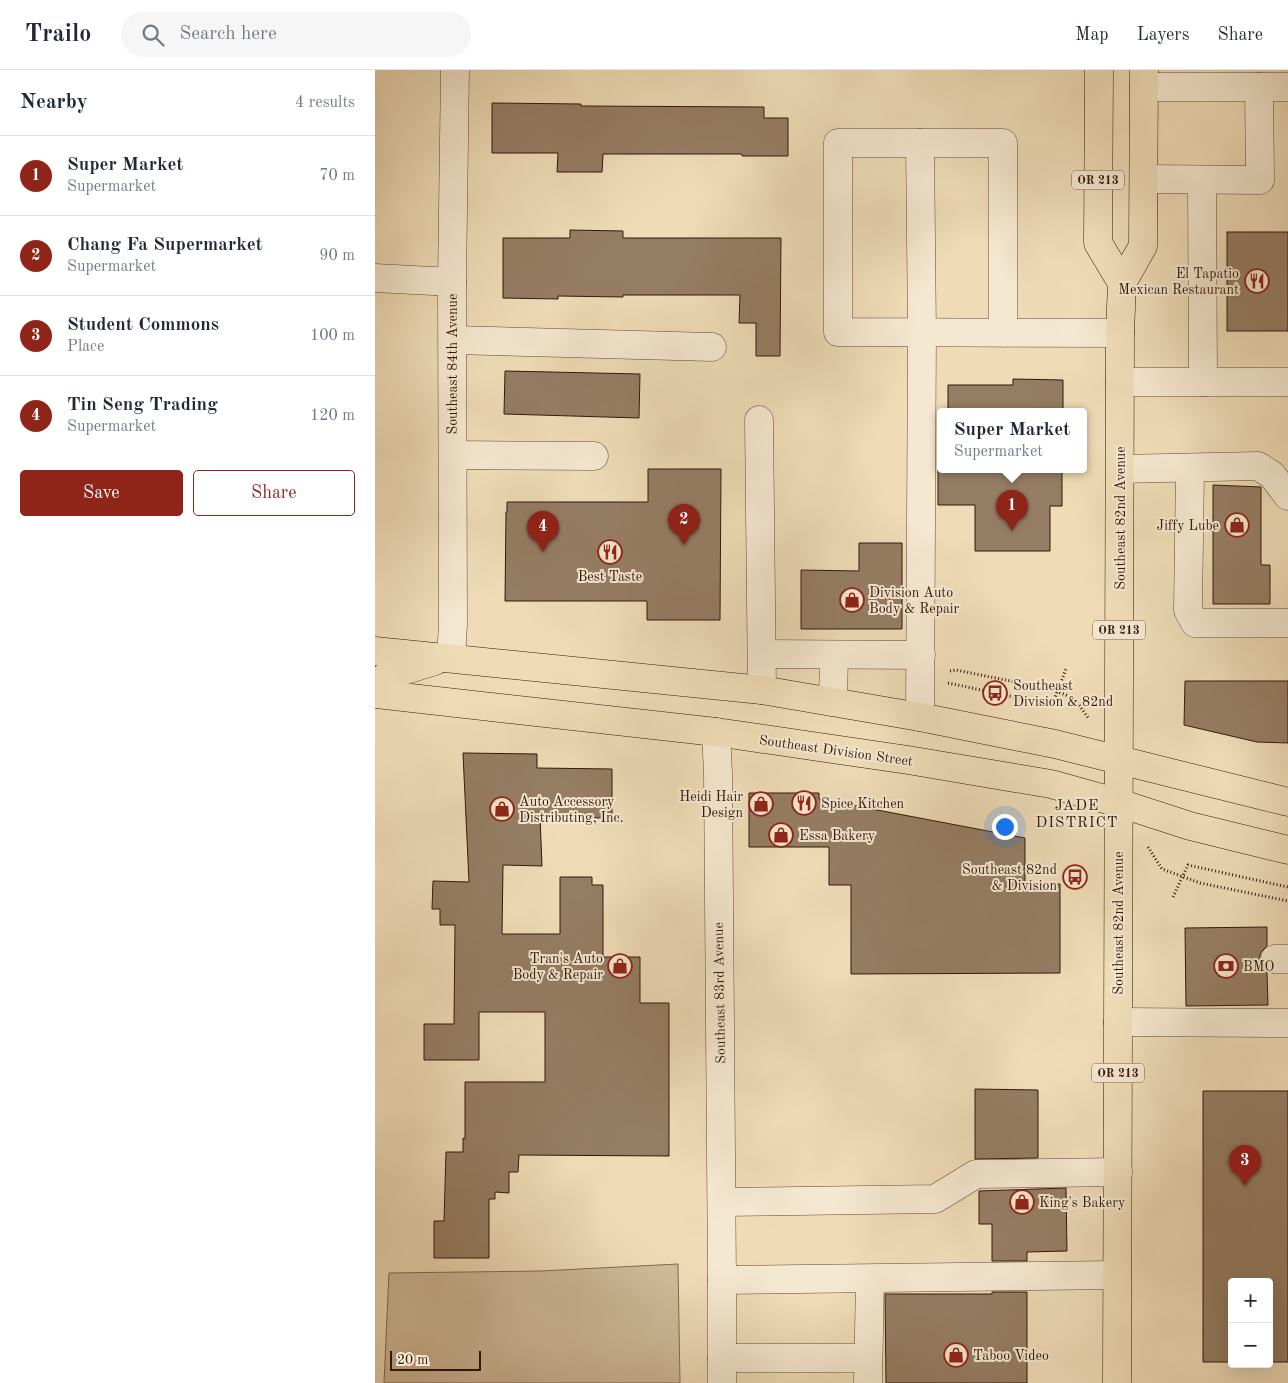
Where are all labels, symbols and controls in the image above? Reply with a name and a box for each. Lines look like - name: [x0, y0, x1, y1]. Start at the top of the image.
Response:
- search box: [121, 12, 471, 57]
- icon: search: [139, 21, 167, 49]
- text: Trailo: [25, 23, 91, 47]
- text: Search here: [179, 25, 277, 44]
- text: Map: [1075, 26, 1109, 44]
- text: Layers: [1137, 26, 1189, 44]
- text: Share: [1217, 26, 1263, 44]
- text: Nearby: [20, 92, 88, 113]
- text: 4 results: [295, 95, 355, 111]
- text: Super Market: [67, 156, 183, 175]
- text: 1: [31, 168, 41, 184]
- text: 70 m: [319, 168, 355, 184]
- road number: OR 213: [1072, 170, 1124, 190]
- text: Supermarket: [67, 179, 156, 195]
- text: Chang Fa Supermarket: [67, 236, 263, 255]
- text: 2: [31, 248, 41, 264]
- text: 90 m: [319, 248, 355, 264]
- text: Supermarket: [67, 259, 156, 275]
- place label: El Tapatio Mexican Restaurant: [1118, 267, 1239, 297]
- restaurant icon: El Tapatio Mexican Restaurant: [1244, 268, 1270, 294]
- street label: Southeast 84th Avenue: [446, 293, 460, 435]
- text: Student Commons: [67, 316, 219, 335]
- text: 3: [31, 328, 41, 344]
- text: 100 m: [310, 328, 355, 344]
- text: Place: [67, 339, 104, 355]
- text: Tin Seng Trading: [67, 396, 218, 415]
- text: 4: [31, 408, 41, 424]
- text: 120 m: [310, 408, 355, 424]
- popup: [937, 408, 1087, 473]
- text: Supermarket: [67, 419, 156, 435]
- text: Super Market: [954, 421, 1070, 440]
- text: Supermarket: [954, 444, 1043, 460]
- street label: Southeast 82nd Avenue: [1114, 446, 1128, 590]
- button: Save: [20, 470, 183, 516]
- button: Share: [193, 470, 355, 516]
- pin: 1: [996, 490, 1028, 531]
- pin: 2: [668, 504, 700, 545]
- pin: 4: [527, 511, 559, 552]
- shop icon: Jiffy Lube: [1224, 512, 1250, 538]
- place label: Jiffy Lube: [1157, 519, 1219, 533]
- restaurant icon: Best Taste: [597, 539, 623, 565]
- place label: Best Taste: [578, 570, 642, 584]
- place label: Division Auto Body & Repair: [869, 586, 960, 616]
- shop icon: Division Auto Body & Repair: [839, 587, 865, 613]
- road number: OR 213: [1093, 620, 1145, 640]
- place label: Southeast Division & 82nd: [1013, 679, 1113, 709]
- bus stop icon: Southeast Division & 82nd: [982, 680, 1008, 706]
- street label: Southeast Division Street: [758, 733, 914, 769]
- place label: Heidi Hair Design: [679, 790, 743, 820]
- restaurant icon: Spice Kitchen: [791, 790, 817, 816]
- shop icon: Heidi Hair Design: [748, 791, 774, 817]
- place label: Auto Accessory Distributing, Inc.: [519, 795, 624, 825]
- shop icon: Auto Accessory Distributing, Inc.: [489, 796, 515, 822]
- place label: Spice Kitchen: [821, 797, 905, 811]
- district label: JADE DISTRICT: [1035, 799, 1119, 831]
- your location: [992, 814, 1018, 840]
- shop icon: Essa Bakery: [768, 822, 794, 848]
- place label: Essa Bakery: [799, 829, 876, 843]
- street label: Southeast 82nd Avenue: [1112, 851, 1126, 995]
- place label: Southeast 82nd & Division: [962, 863, 1057, 893]
- bus stop icon: Southeast 82nd & Division: [1062, 864, 1088, 890]
- street label: Southeast 83rd Avenue: [712, 922, 728, 1064]
- place label: Tran's Auto Body & Repair: [513, 952, 603, 982]
- shop icon: Tran's Auto Body & Repair: [607, 953, 633, 979]
- bank icon: BMO: [1213, 953, 1239, 979]
- place label: BMO: [1243, 960, 1274, 974]
- road number: OR 213: [1092, 1064, 1144, 1082]
- pin: 3: [1229, 1145, 1261, 1186]
- shop icon: King's Bakery: [1009, 1189, 1035, 1215]
- place label: King's Bakery: [1039, 1196, 1126, 1210]
- map controls: [1228, 1278, 1273, 1368]
- button: +: [1228, 1278, 1273, 1323]
- button: −: [1228, 1323, 1273, 1368]
- shop icon: Taboo Video: [943, 1342, 969, 1368]
- scale bar: [390, 1348, 481, 1371]
- place label: Taboo Video: [973, 1349, 1049, 1363]
- text: 20 m: [397, 1353, 428, 1367]

